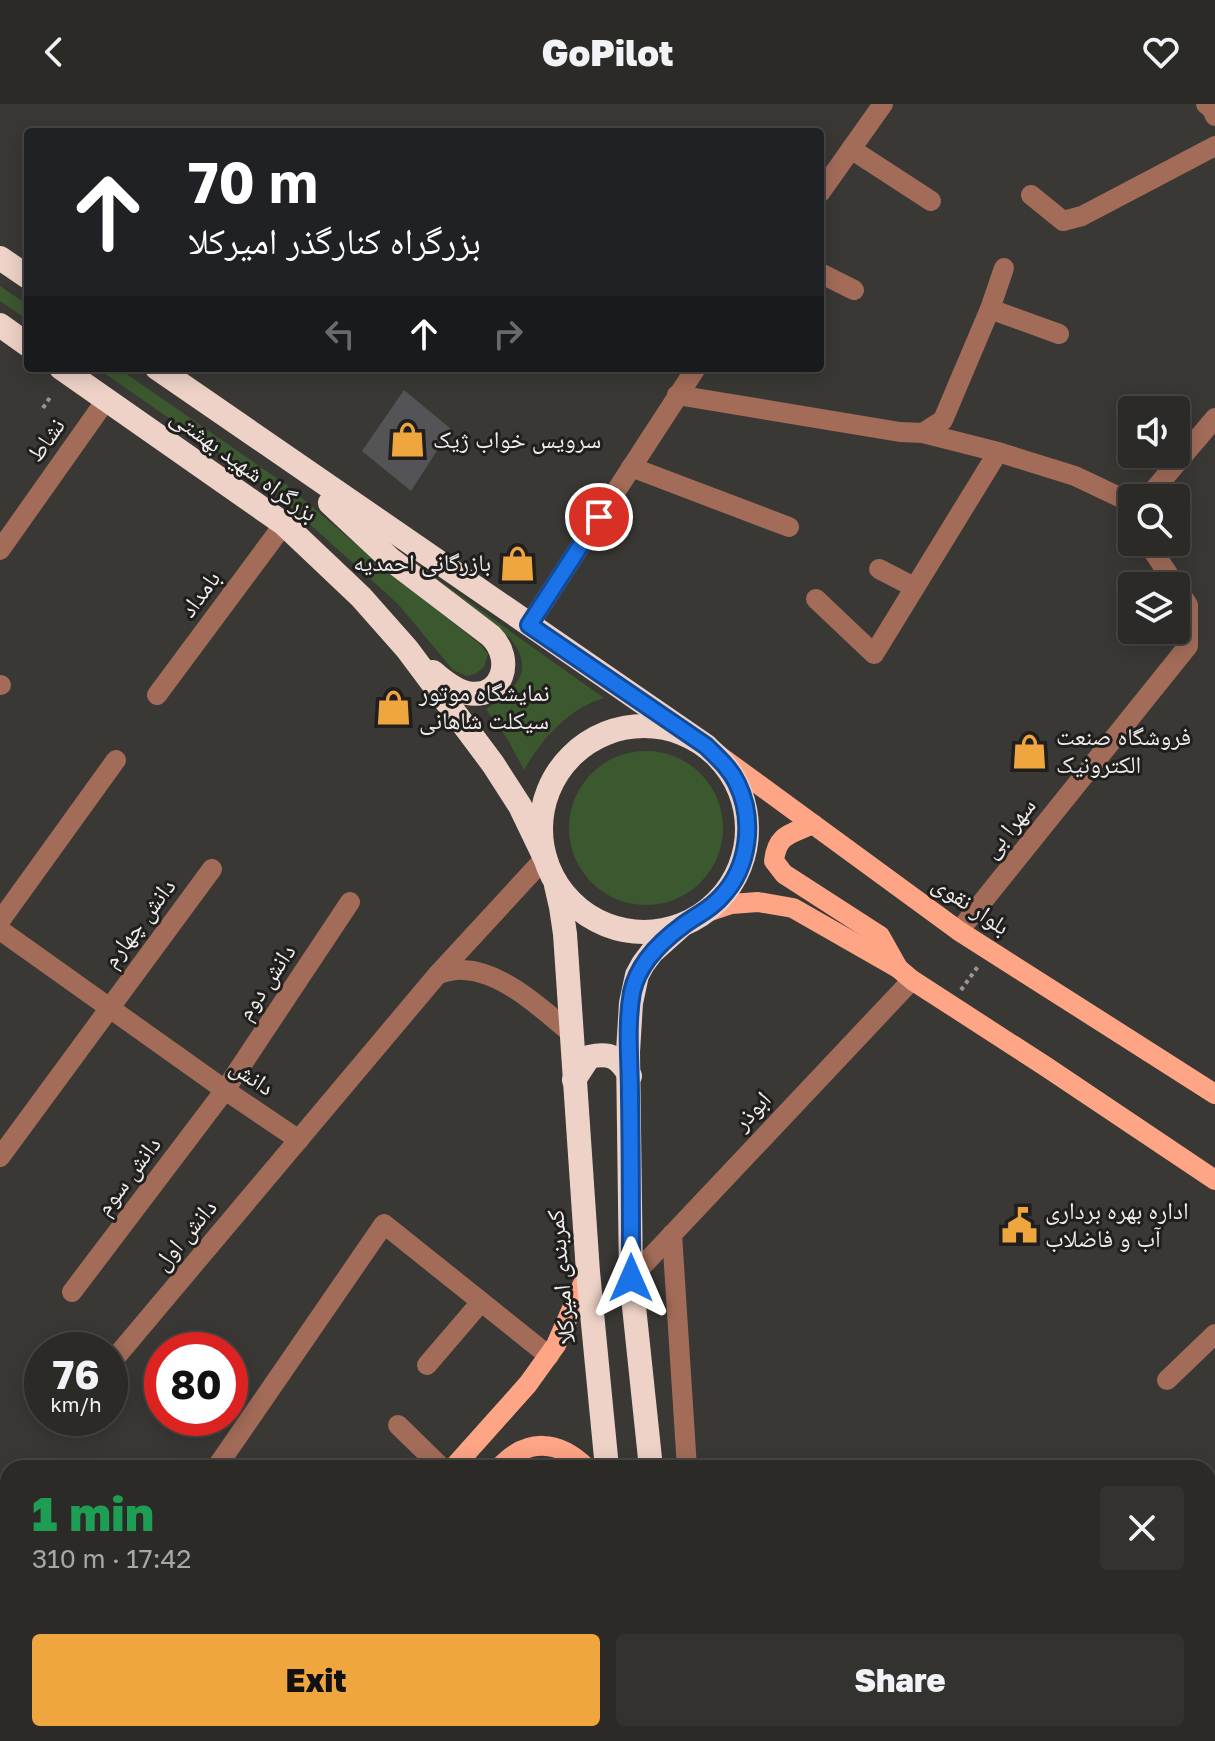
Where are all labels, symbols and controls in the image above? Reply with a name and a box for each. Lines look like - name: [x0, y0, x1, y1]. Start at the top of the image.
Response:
- icon: back: [32, 30, 76, 74]
- icon: heart: [1139, 30, 1183, 74]
- text: GoPilot: [541, 31, 674, 74]
- text: 70 m: [188, 148, 318, 215]
- icon: ahead: [56, 160, 160, 264]
- text: بزرگراه کنارگذر امیرکلا: [188, 219, 481, 262]
- icon: left: [318, 312, 362, 356]
- icon: ahead: [402, 312, 446, 356]
- icon: right: [486, 312, 530, 356]
- map controls: [1118, 396, 1190, 644]
- button: sound: [1118, 396, 1190, 468]
- street label: بزرگراه شهید بهشتی: [165, 401, 324, 528]
- street label: نشاط: [19, 412, 70, 467]
- shop icon: سرویس خواب ژیک: [388, 421, 426, 459]
- place label: سرویس خواب ژیک: [433, 424, 601, 454]
- pin: [565, 483, 633, 551]
- button: search: [1118, 484, 1190, 556]
- icon: arrive: [577, 495, 621, 539]
- shop icon: بازرگانی احمدیه: [498, 544, 536, 582]
- place label: بازرگانی احمدیه: [353, 547, 491, 577]
- street label: بامداد: [172, 564, 226, 623]
- button: layers: [1118, 572, 1190, 644]
- place label: نمایشگاه موتور سیکلت شاهانی: [418, 677, 550, 735]
- shop icon: نمایشگاه موتور سیکلت شاهانی: [374, 688, 412, 726]
- place label: فروشگاه صنعت الکترونیک: [1056, 721, 1191, 778]
- shop icon: فروشگاه صنعت الکترونیک: [1011, 732, 1049, 770]
- street label: سهرا بی: [975, 791, 1042, 864]
- street label: بلوار نقوی: [927, 868, 1016, 941]
- street label: دانش چهارم: [95, 872, 183, 974]
- street label: دانش دوم: [229, 938, 303, 1026]
- street label: دانش: [225, 1051, 280, 1102]
- street label: ابوذر: [725, 1084, 777, 1137]
- street label: دانش سوم: [88, 1130, 168, 1222]
- street label: دانش اول: [146, 1193, 223, 1276]
- place label: اداره بهره برداری آب و فاضلاب: [1045, 1195, 1189, 1253]
- public building icon: اداره بهره برداری آب و فاضلاب: [1000, 1206, 1038, 1244]
- street label: کمربندی امیرکلا: [539, 1209, 581, 1346]
- position arrow: [589, 1236, 673, 1320]
- speed limit sign: 80: [144, 1332, 248, 1436]
- text: 76: [52, 1350, 100, 1398]
- text: km/h: [51, 1392, 101, 1416]
- text: 1 min: [32, 1484, 154, 1542]
- button: close: [1100, 1486, 1184, 1570]
- text: 310 m · 17:42: [32, 1543, 191, 1574]
- button: Exit: [32, 1634, 600, 1726]
- button: Share: [616, 1634, 1184, 1726]

